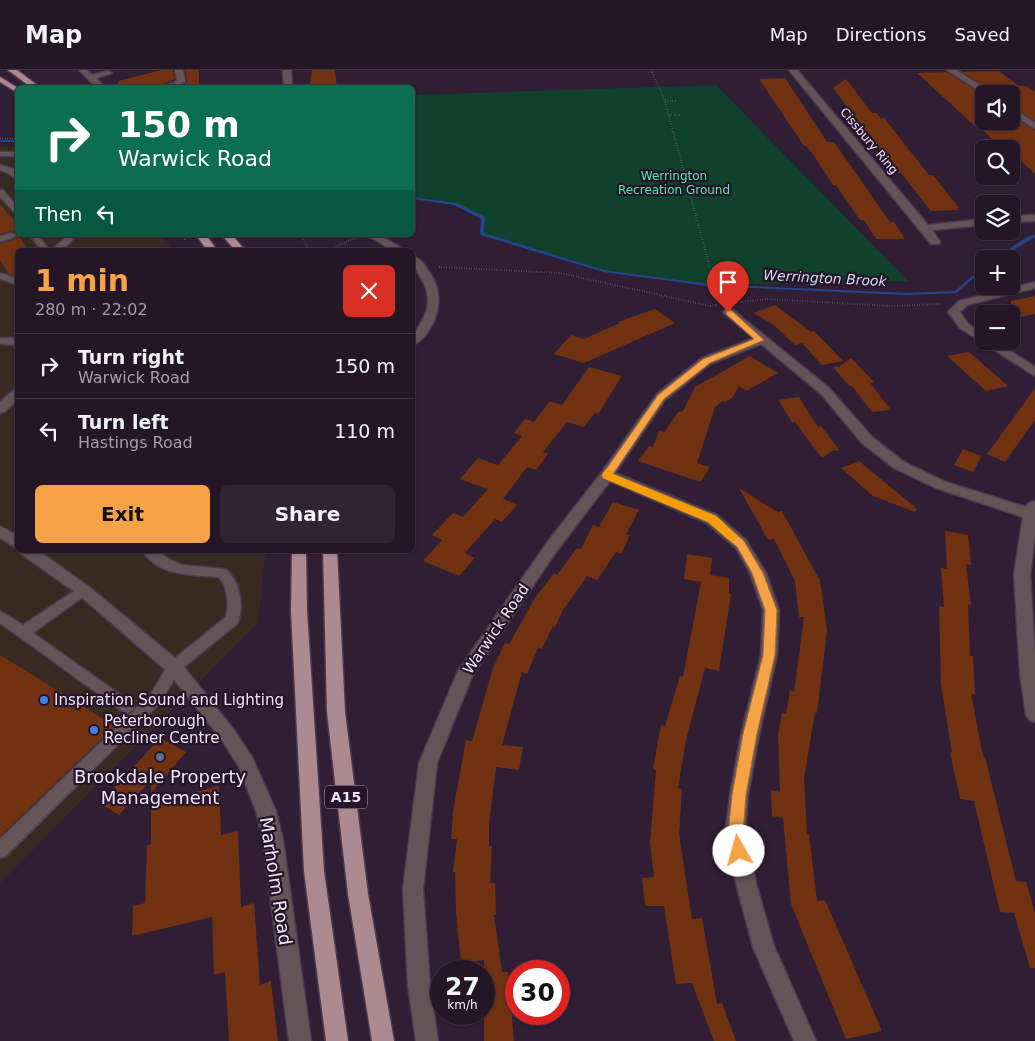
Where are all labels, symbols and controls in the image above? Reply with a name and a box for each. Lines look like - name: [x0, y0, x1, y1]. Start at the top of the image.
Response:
- text: Map: [25, 21, 82, 49]
- text: Map: [770, 24, 808, 45]
- text: Directions: [836, 24, 926, 45]
- text: Saved: [954, 24, 1010, 45]
- map controls: [975, 85, 1020, 350]
- button: sound: [975, 85, 1020, 130]
- icon: right: [35, 105, 100, 170]
- text: 150 m: [118, 105, 240, 145]
- street label: Cissbury Ring: [837, 105, 901, 177]
- button: search: [975, 140, 1020, 185]
- text: Warwick Road: [118, 146, 272, 171]
- park label: Werrington Recreation Ground: [618, 169, 730, 197]
- button: layers: [975, 195, 1020, 240]
- icon: left: [92, 200, 120, 228]
- text: Then: [35, 203, 82, 225]
- button: +: [975, 250, 1020, 295]
- pin: [707, 261, 749, 312]
- text: 1 min: [35, 263, 129, 298]
- button: close: [343, 265, 395, 317]
- water label: Werrington Brook: [763, 267, 888, 289]
- icon: arrive: [714, 268, 742, 296]
- text: 280 m · 22:02: [35, 300, 148, 319]
- button: −: [975, 305, 1020, 350]
- text: Turn right: [78, 346, 184, 368]
- icon: right: [35, 352, 63, 380]
- text: 150 m: [334, 355, 395, 377]
- text: Warwick Road: [78, 368, 190, 387]
- text: Turn left: [78, 411, 169, 433]
- icon: left: [35, 417, 63, 445]
- text: 110 m: [334, 420, 395, 442]
- text: Hastings Road: [78, 433, 193, 452]
- button: Exit: [35, 485, 210, 543]
- button: Share: [220, 485, 395, 543]
- street label: Warwick Road: [459, 580, 533, 678]
- place label: Inspiration Sound and Lighting: [54, 691, 284, 709]
- marker: Inspiration Sound and Lighting: [38, 694, 50, 706]
- place label: Peterborough Recliner Centre: [104, 712, 219, 747]
- marker: Peterborough Recliner Centre: [88, 724, 100, 736]
- marker: Brookdale Property Management: [154, 751, 166, 763]
- place label: Brookdale Property Management: [74, 766, 246, 808]
- road number: A15: [325, 786, 367, 809]
- street label: Marholm Road: [256, 815, 296, 947]
- position arrow: [712, 824, 764, 876]
- speed limit sign: 30: [505, 960, 570, 1025]
- text: 27: [445, 972, 480, 1001]
- text: km/h: [447, 998, 478, 1012]

